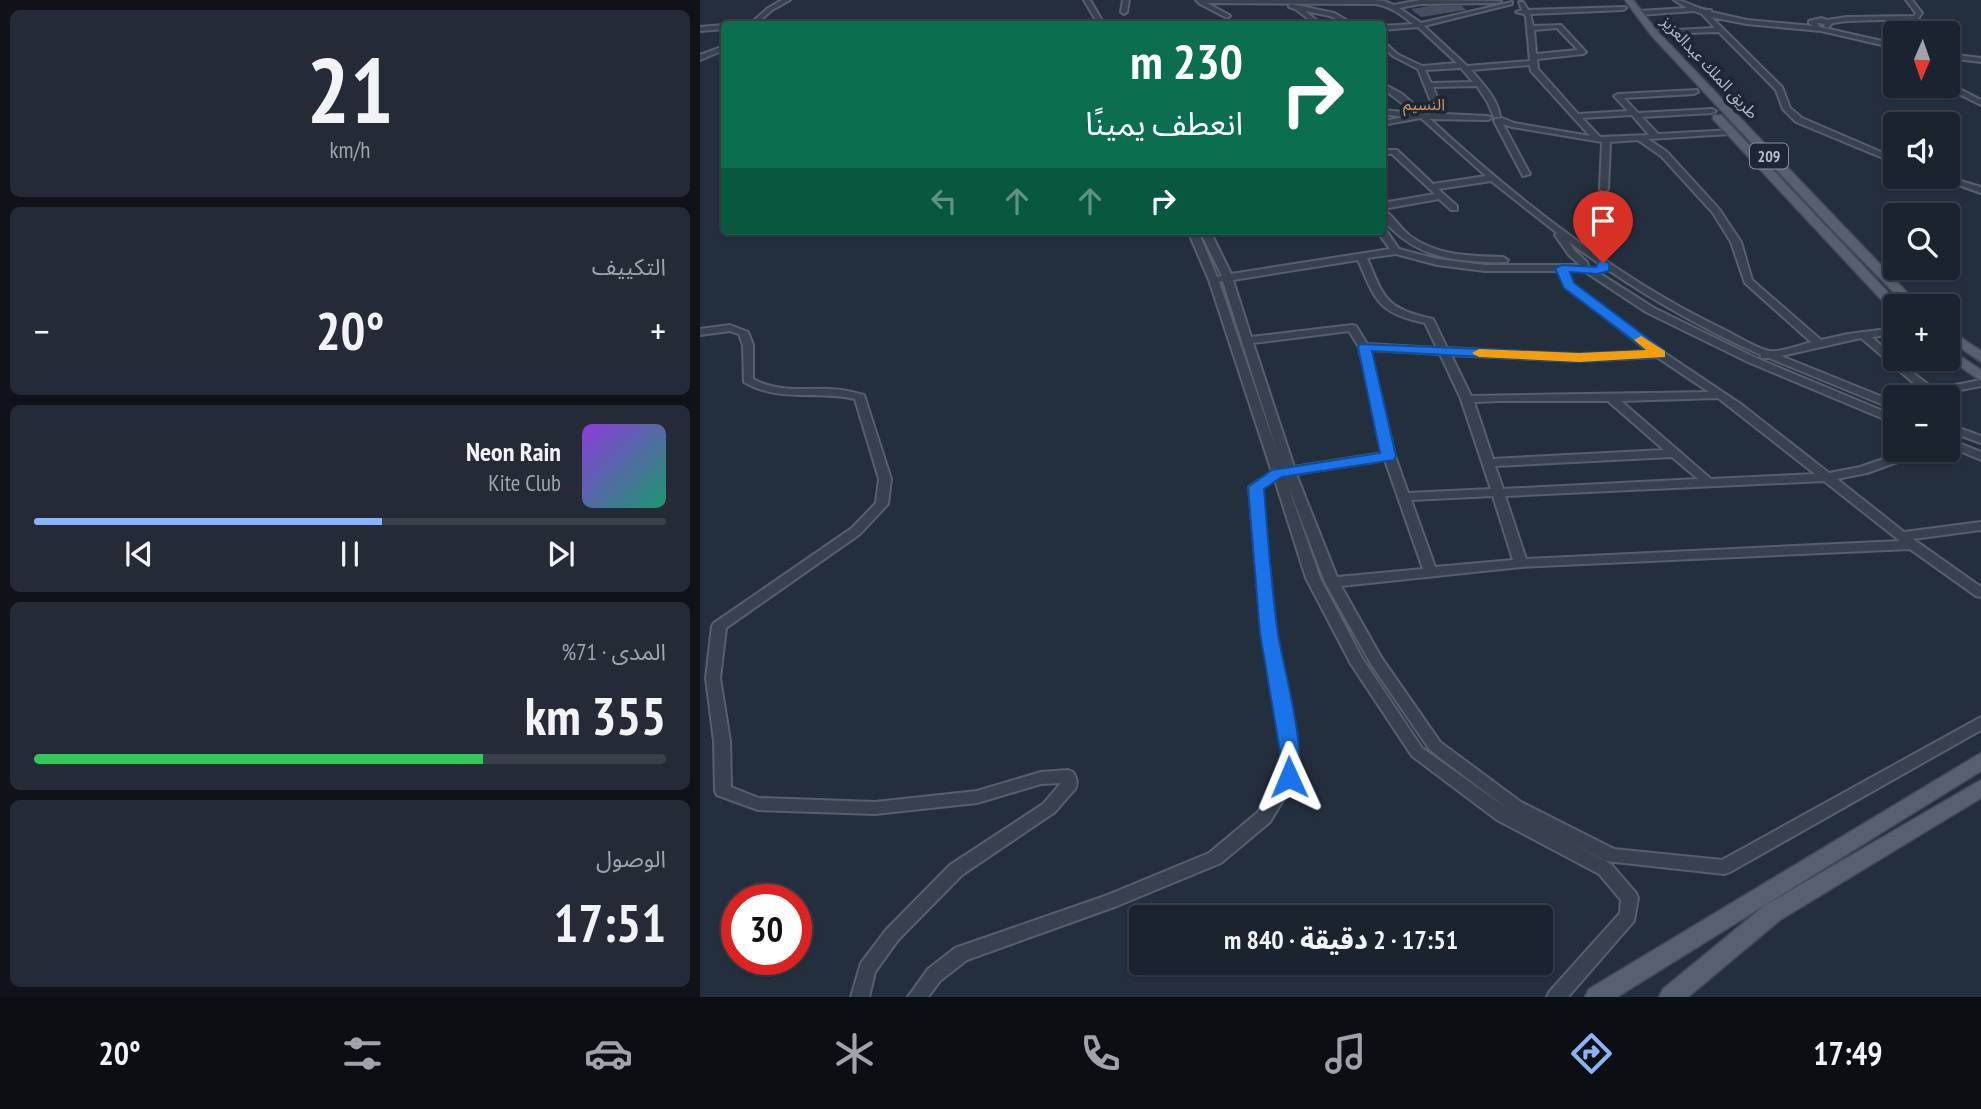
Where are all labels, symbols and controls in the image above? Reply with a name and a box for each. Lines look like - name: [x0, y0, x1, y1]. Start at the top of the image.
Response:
- street label: طريق الملك عبدالعزيز: [1656, 11, 1763, 123]
- north arrow: [1883, 21, 1960, 98]
- map controls: [1883, 21, 1960, 462]
- text: 230 m: [1130, 29, 1243, 93]
- text: 21: [307, 30, 394, 148]
- icon: right: [1267, 49, 1358, 140]
- district label: النسيم: [1403, 94, 1445, 117]
- text: انعطف يمينًا: [1085, 102, 1243, 144]
- button: sound: [1883, 112, 1960, 189]
- text: km/h: [330, 135, 370, 164]
- road number: 209: [1750, 144, 1788, 168]
- icon: left: [925, 182, 963, 220]
- icon: ahead: [998, 182, 1036, 220]
- icon: ahead: [1071, 182, 1109, 220]
- icon: right: [1144, 182, 1182, 220]
- pin: [1573, 191, 1633, 263]
- icon: arrive: [1584, 202, 1622, 240]
- button: search: [1883, 203, 1960, 280]
- text: التكييف: [592, 252, 666, 281]
- button: +: [1883, 294, 1960, 371]
- text: 20°: [316, 297, 384, 364]
- text: −: [34, 306, 50, 355]
- text: +: [650, 306, 666, 355]
- button: −: [1883, 385, 1960, 462]
- text: Neon Rain: [466, 435, 561, 468]
- text: Kite Club: [488, 468, 561, 497]
- icon: previous: [120, 535, 158, 573]
- icon: pause: [331, 535, 369, 573]
- icon: next: [542, 535, 580, 573]
- text: المدى · 71%: [562, 637, 666, 666]
- text: 355 km: [525, 682, 666, 749]
- position arrow: [1252, 740, 1326, 814]
- text: الوصول: [596, 844, 666, 873]
- speed limit sign: 30: [721, 884, 812, 975]
- text: 17:51: [554, 889, 666, 956]
- text: 17:51 · 2 دقيقة · 840 m: [1224, 923, 1458, 956]
- icon: filters: [338, 1029, 387, 1078]
- icon: car: [584, 1029, 633, 1078]
- icon: climate: [830, 1029, 879, 1078]
- icon: phone: [1076, 1029, 1125, 1078]
- icon: music: [1321, 1029, 1370, 1078]
- icon: directions: [1567, 1029, 1616, 1078]
- text: 20°: [99, 1032, 141, 1074]
- text: 17:49: [1813, 1032, 1883, 1074]

